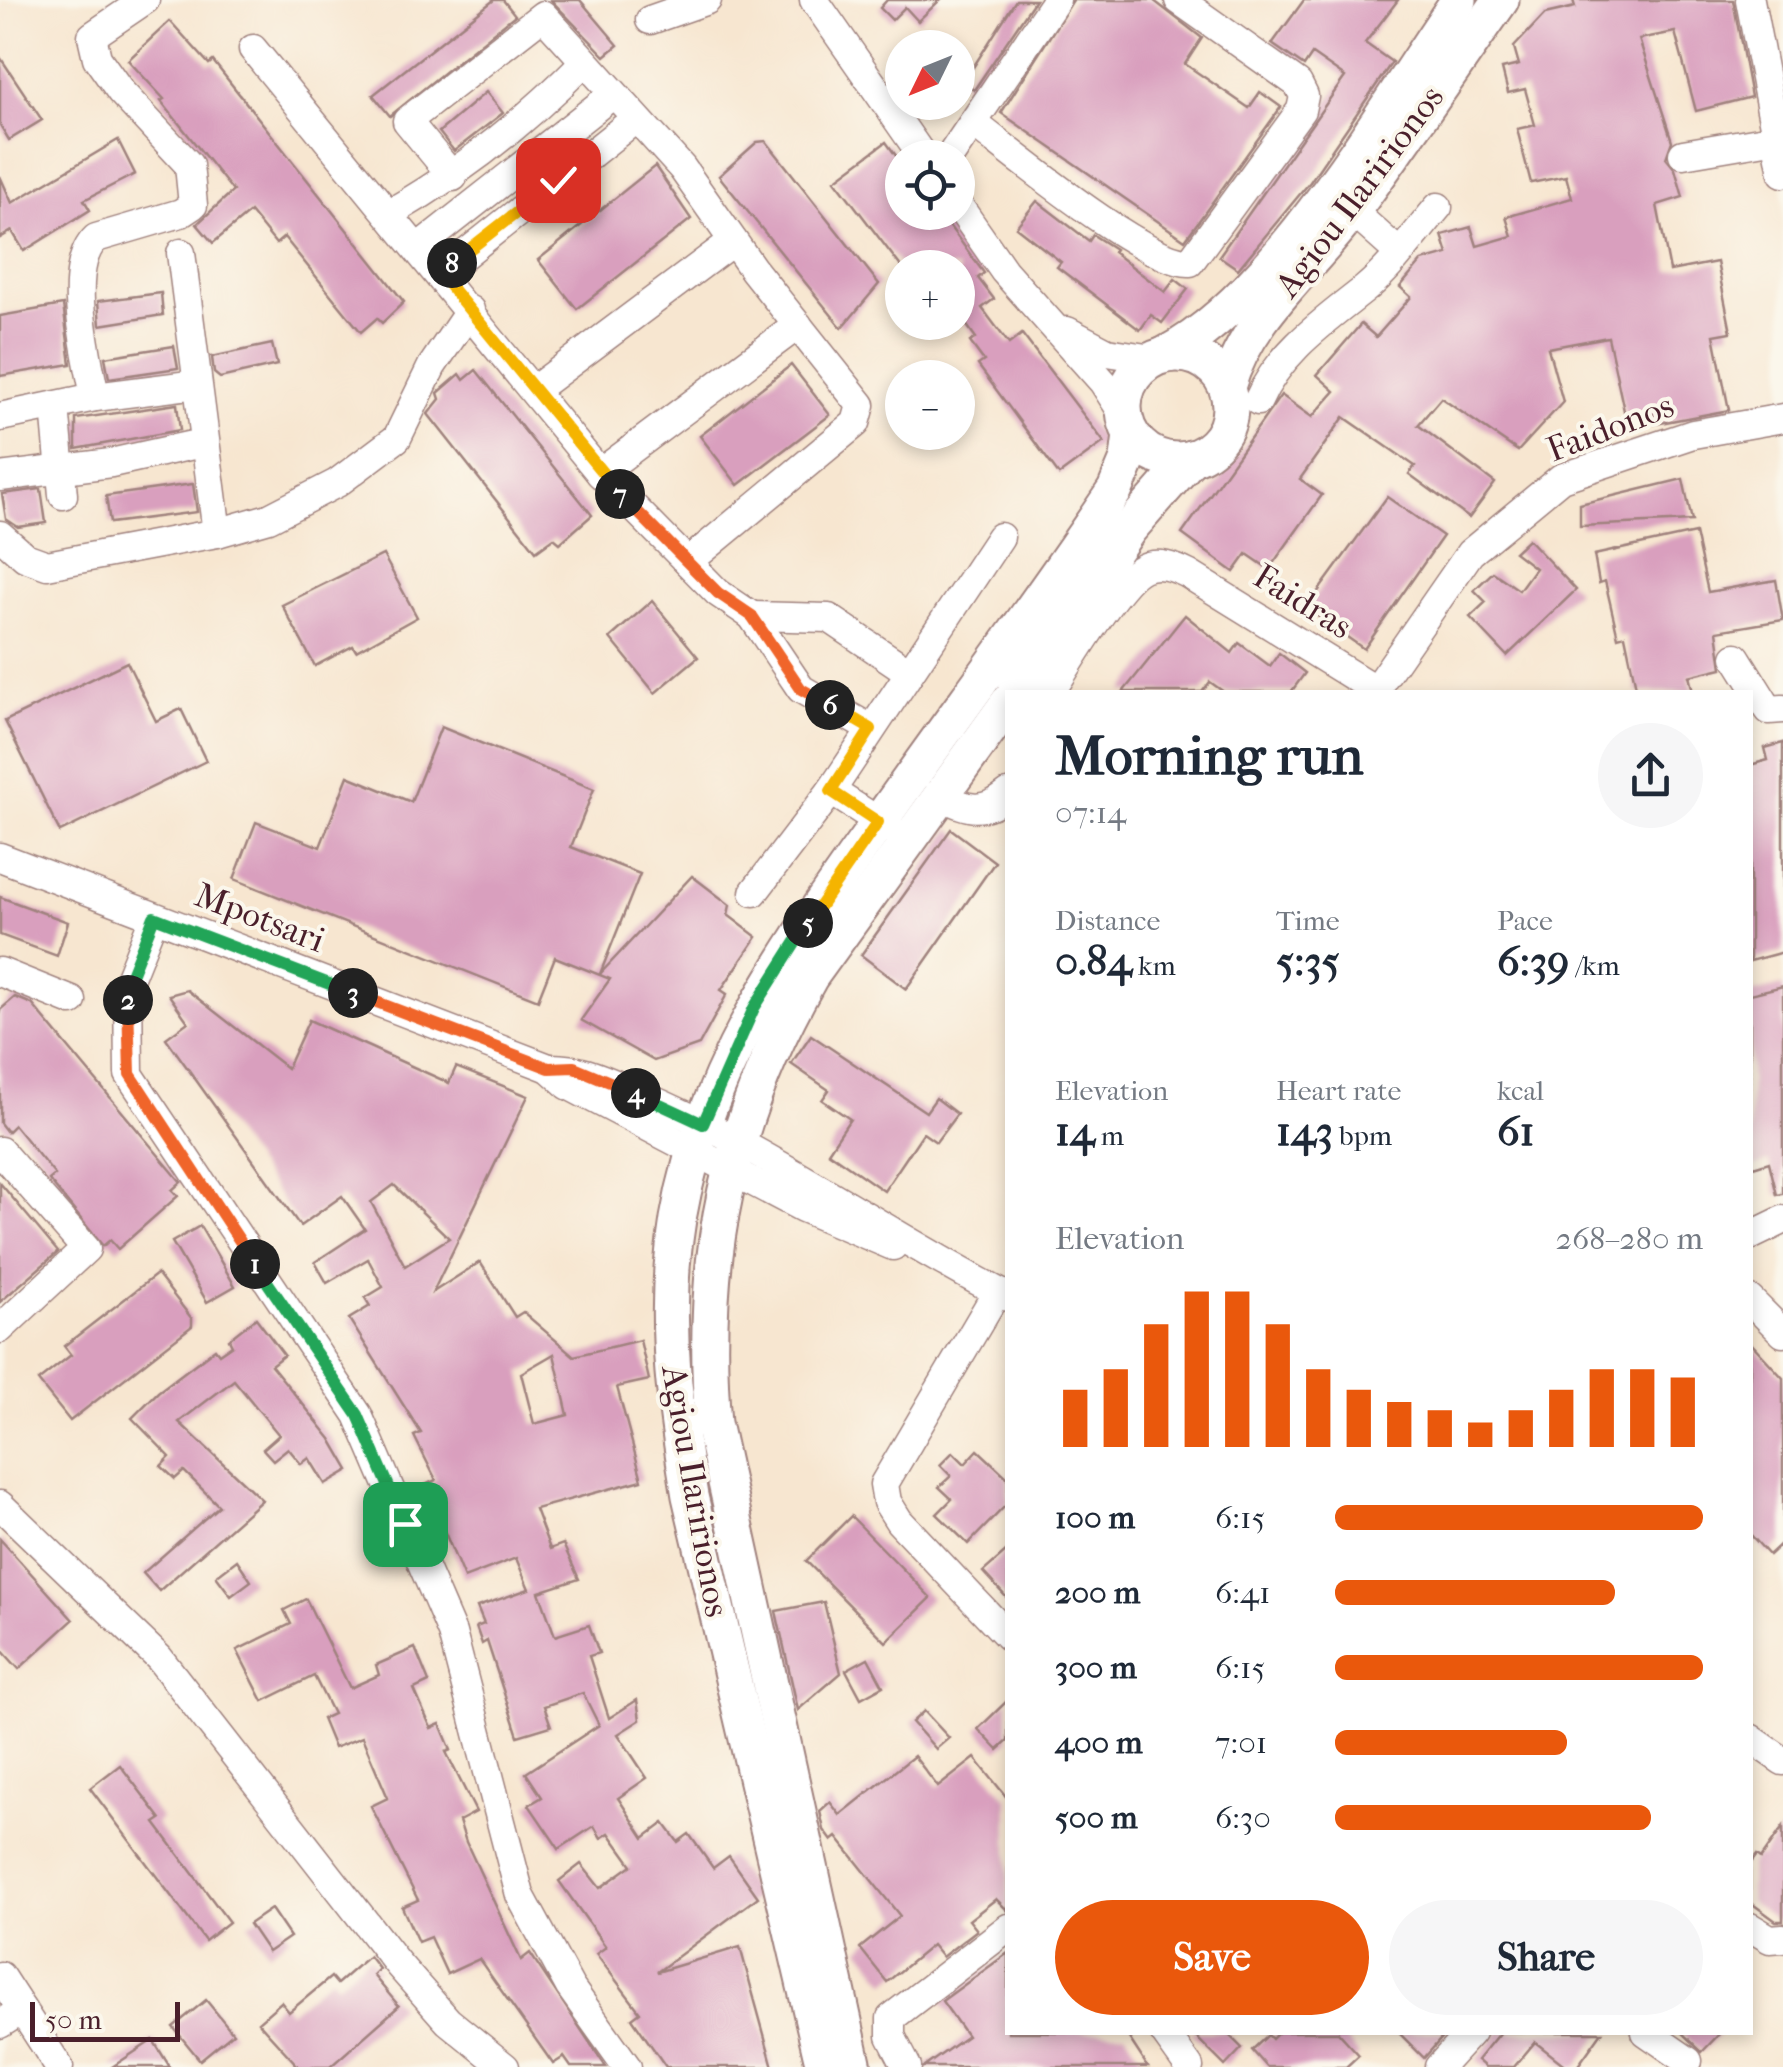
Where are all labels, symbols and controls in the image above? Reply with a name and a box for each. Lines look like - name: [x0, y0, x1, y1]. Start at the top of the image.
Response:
- north arrow: [885, 30, 975, 120]
- map controls: [885, 30, 975, 450]
- street label: Agiou Ilaririonos: [1265, 77, 1452, 307]
- pin: [516, 138, 601, 223]
- button: locate: [885, 140, 975, 230]
- icon: check: [531, 153, 586, 208]
- pin: 8: [427, 238, 477, 288]
- text: 8: [445, 246, 459, 279]
- button: +: [885, 250, 975, 340]
- button: −: [885, 360, 975, 450]
- street label: Faidonos: [1541, 385, 1679, 470]
- pin: 7: [595, 469, 645, 519]
- text: 7: [613, 477, 627, 510]
- street label: Faidras: [1246, 555, 1359, 647]
- pin: 6: [805, 680, 855, 730]
- text: 6: [822, 688, 838, 721]
- button: share: [1598, 723, 1703, 828]
- text: Morning run: [1055, 724, 1363, 788]
- text: 07:14: [1055, 794, 1126, 831]
- street label: Mpotsari: [189, 874, 330, 961]
- pin: 5: [783, 898, 833, 948]
- text: Distance: [1055, 904, 1160, 937]
- text: Time: [1276, 904, 1340, 937]
- text: Pace: [1497, 904, 1553, 937]
- text: 5: [802, 906, 814, 939]
- text: 0.84: [1055, 937, 1132, 986]
- text: 5:35: [1276, 937, 1340, 986]
- text: 6:39: [1497, 937, 1569, 986]
- text: km: [1132, 949, 1176, 982]
- text: /km: [1569, 949, 1620, 982]
- pin: 3: [328, 968, 378, 1018]
- pin: 2: [103, 975, 153, 1025]
- text: 3: [347, 976, 359, 1009]
- text: 2: [121, 983, 135, 1016]
- pin: 4: [611, 1068, 661, 1118]
- text: Elevation: [1055, 1074, 1168, 1107]
- text: Heart rate: [1276, 1074, 1401, 1107]
- text: kcal: [1497, 1074, 1544, 1107]
- text: 4: [628, 1076, 644, 1109]
- text: 14: [1055, 1107, 1095, 1156]
- text: 143: [1276, 1107, 1333, 1156]
- text: 61: [1497, 1107, 1535, 1156]
- text: m: [1095, 1119, 1124, 1152]
- text: bpm: [1333, 1119, 1392, 1152]
- text: Elevation: [1055, 1220, 1184, 1257]
- text: 268–280 m: [1556, 1220, 1703, 1257]
- pin: 1: [230, 1239, 280, 1289]
- text: 1: [250, 1247, 260, 1280]
- street label: Agiou Ilaririonos: [653, 1360, 738, 1620]
- pin: [363, 1482, 448, 1567]
- icon: arrive: [378, 1497, 433, 1552]
- text: 100 m: [1055, 1499, 1135, 1536]
- text: 6:15: [1215, 1499, 1265, 1536]
- text: 200 m: [1055, 1574, 1140, 1611]
- text: 6:41: [1215, 1574, 1270, 1611]
- text: 300 m: [1055, 1649, 1137, 1686]
- text: 6:15: [1215, 1649, 1265, 1686]
- text: 400 m: [1055, 1724, 1143, 1761]
- text: 7:01: [1215, 1724, 1267, 1761]
- text: 500 m: [1055, 1799, 1138, 1836]
- text: 6:30: [1215, 1799, 1271, 1836]
- button: Save: [1055, 1900, 1369, 2015]
- button: Share: [1389, 1900, 1703, 2015]
- scale bar: [30, 1997, 180, 2042]
- text: 50 m: [45, 2003, 102, 2036]

